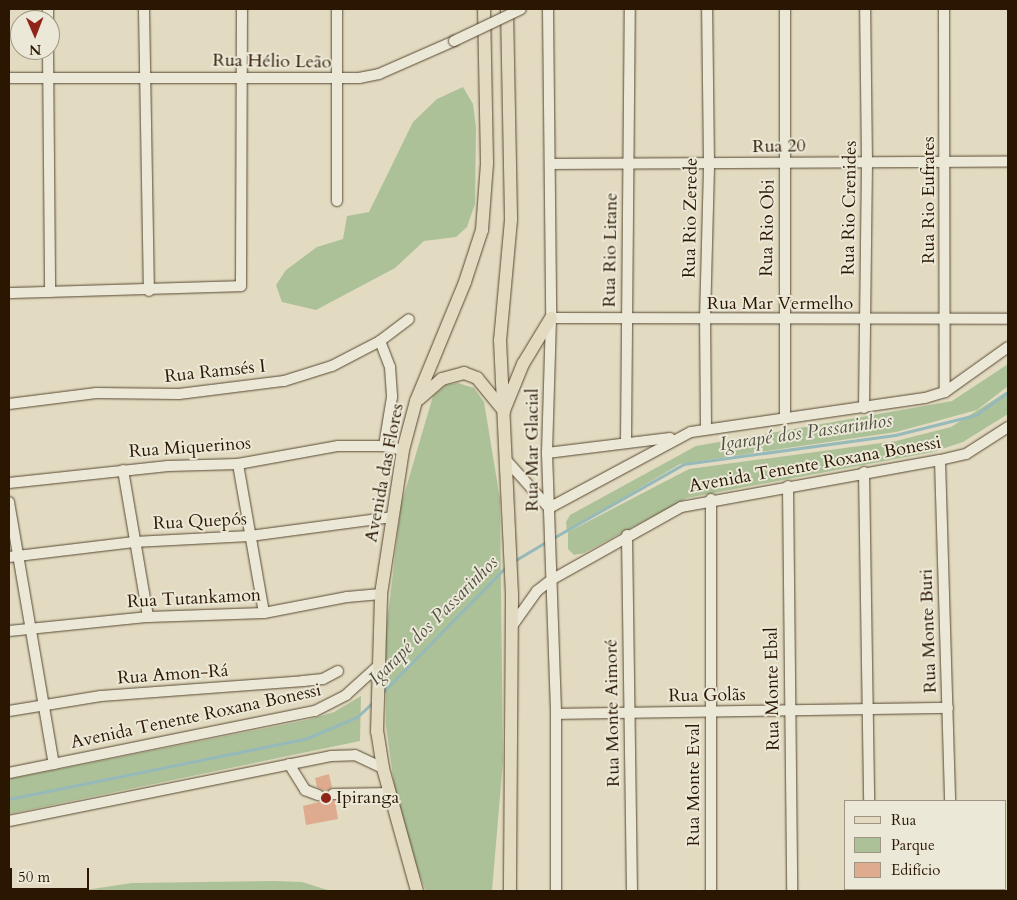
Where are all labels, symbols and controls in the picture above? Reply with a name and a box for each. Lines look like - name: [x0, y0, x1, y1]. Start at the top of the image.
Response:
- north arrow: [10, 10, 60, 60]
- text: N: [29, 40, 41, 59]
- street label: Rua Hélio Leão: [212, 50, 332, 74]
- street label: Rua 20: [752, 136, 806, 158]
- street label: Rua Rio Eufrates: [918, 136, 940, 264]
- street label: Rua Rio Crenides: [838, 141, 862, 275]
- street label: Rua Rio Zerede: [679, 158, 703, 278]
- street label: Rua Rio Obi: [756, 179, 780, 277]
- street label: Rua Rio Litane: [599, 192, 623, 308]
- street label: Rua Mar Vermelho: [707, 293, 853, 315]
- street label: Rua Ramsés I: [163, 356, 267, 388]
- street label: Rua Mar Glacial: [522, 388, 544, 512]
- street label: Avenida das Flores: [361, 402, 409, 544]
- water label: Igarapé dos Passarinhos: [718, 410, 894, 456]
- street label: Avenida Tenente Roxana Bonessi: [687, 432, 943, 498]
- street label: Rua Miquerinos: [128, 433, 252, 463]
- street label: Rua Quepós: [153, 509, 247, 535]
- water label: Igarapé dos Passarinhos: [364, 551, 504, 691]
- street label: Rua Monte Buri: [916, 569, 942, 693]
- street label: Rua Tutankamon: [126, 585, 262, 613]
- street label: Rua Monte Ebal: [761, 627, 785, 751]
- street label: Rua Monte Aimoré: [601, 639, 625, 787]
- street label: Rua Amon-Rá: [117, 660, 229, 690]
- street label: Avenida Tenente Roxana Bonessi: [69, 680, 323, 754]
- street label: Rua Golãs: [668, 685, 746, 707]
- street label: Rua Monte Eval: [683, 723, 705, 847]
- place label: Ipiranga: [336, 787, 399, 809]
- marker: Ipiranga: [320, 792, 332, 804]
- legend: [844, 800, 1007, 890]
- text: Rua: [891, 810, 916, 830]
- text: Parque: [891, 835, 935, 855]
- scale bar: [12, 858, 91, 890]
- text: Edifício: [891, 860, 940, 880]
- text: 50 m: [18, 867, 50, 887]

